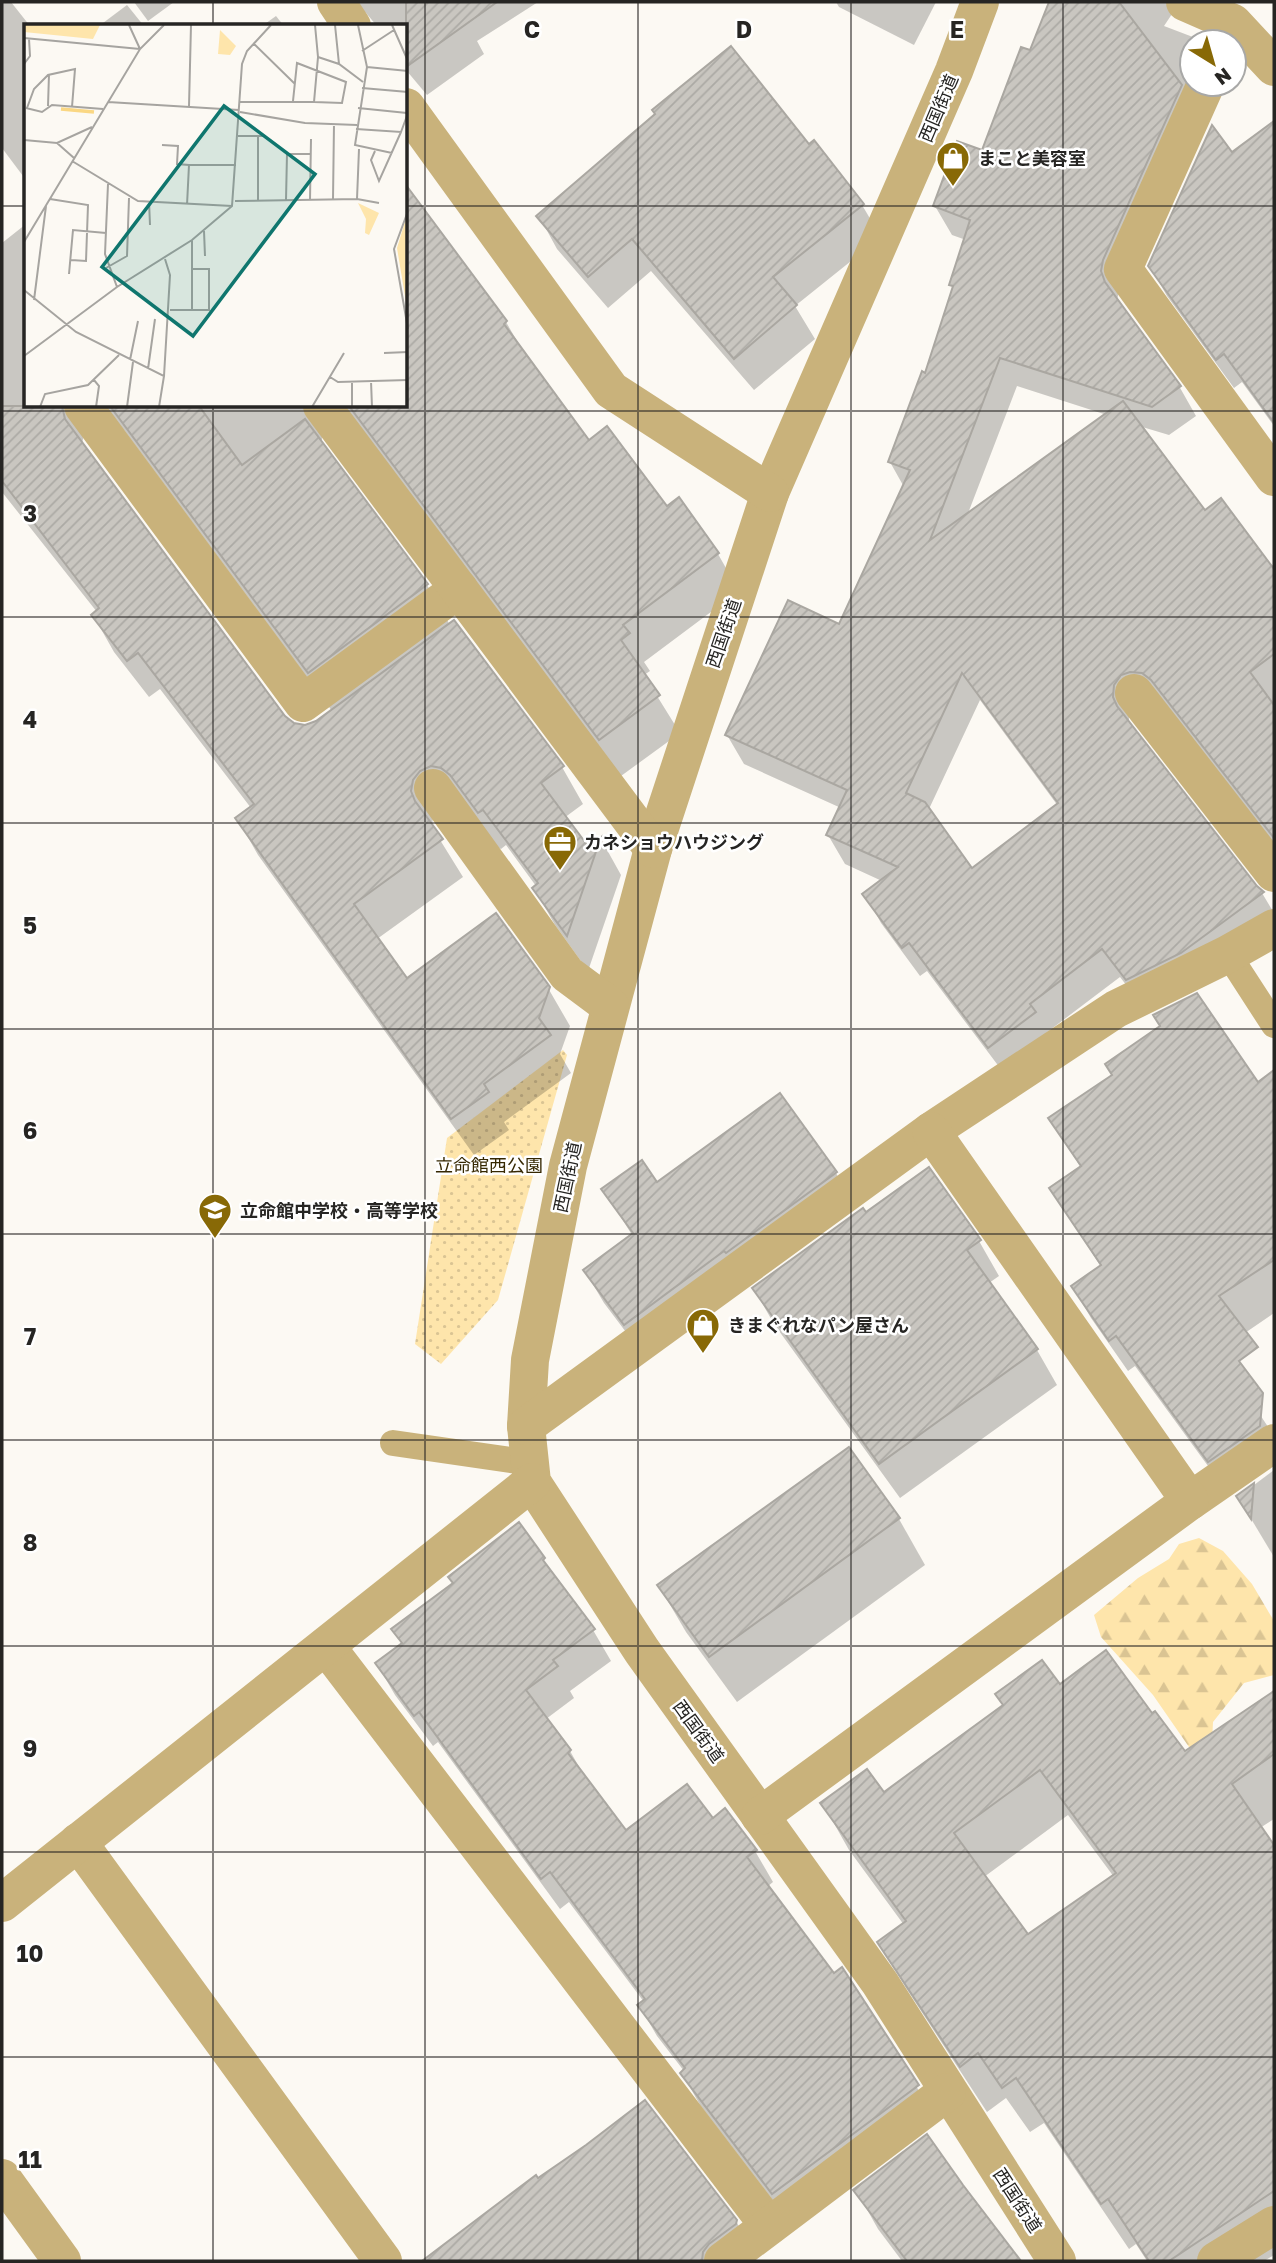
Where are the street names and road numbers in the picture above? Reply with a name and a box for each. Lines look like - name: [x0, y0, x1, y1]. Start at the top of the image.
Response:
- street label: 西国街道: [914, 71, 962, 145]
- street label: 西国街道: [701, 595, 745, 671]
- street label: 西国街道: [549, 1139, 585, 1215]
- street label: 西国街道: [669, 1695, 729, 1767]
- street label: 西国街道: [989, 2164, 1047, 2236]

